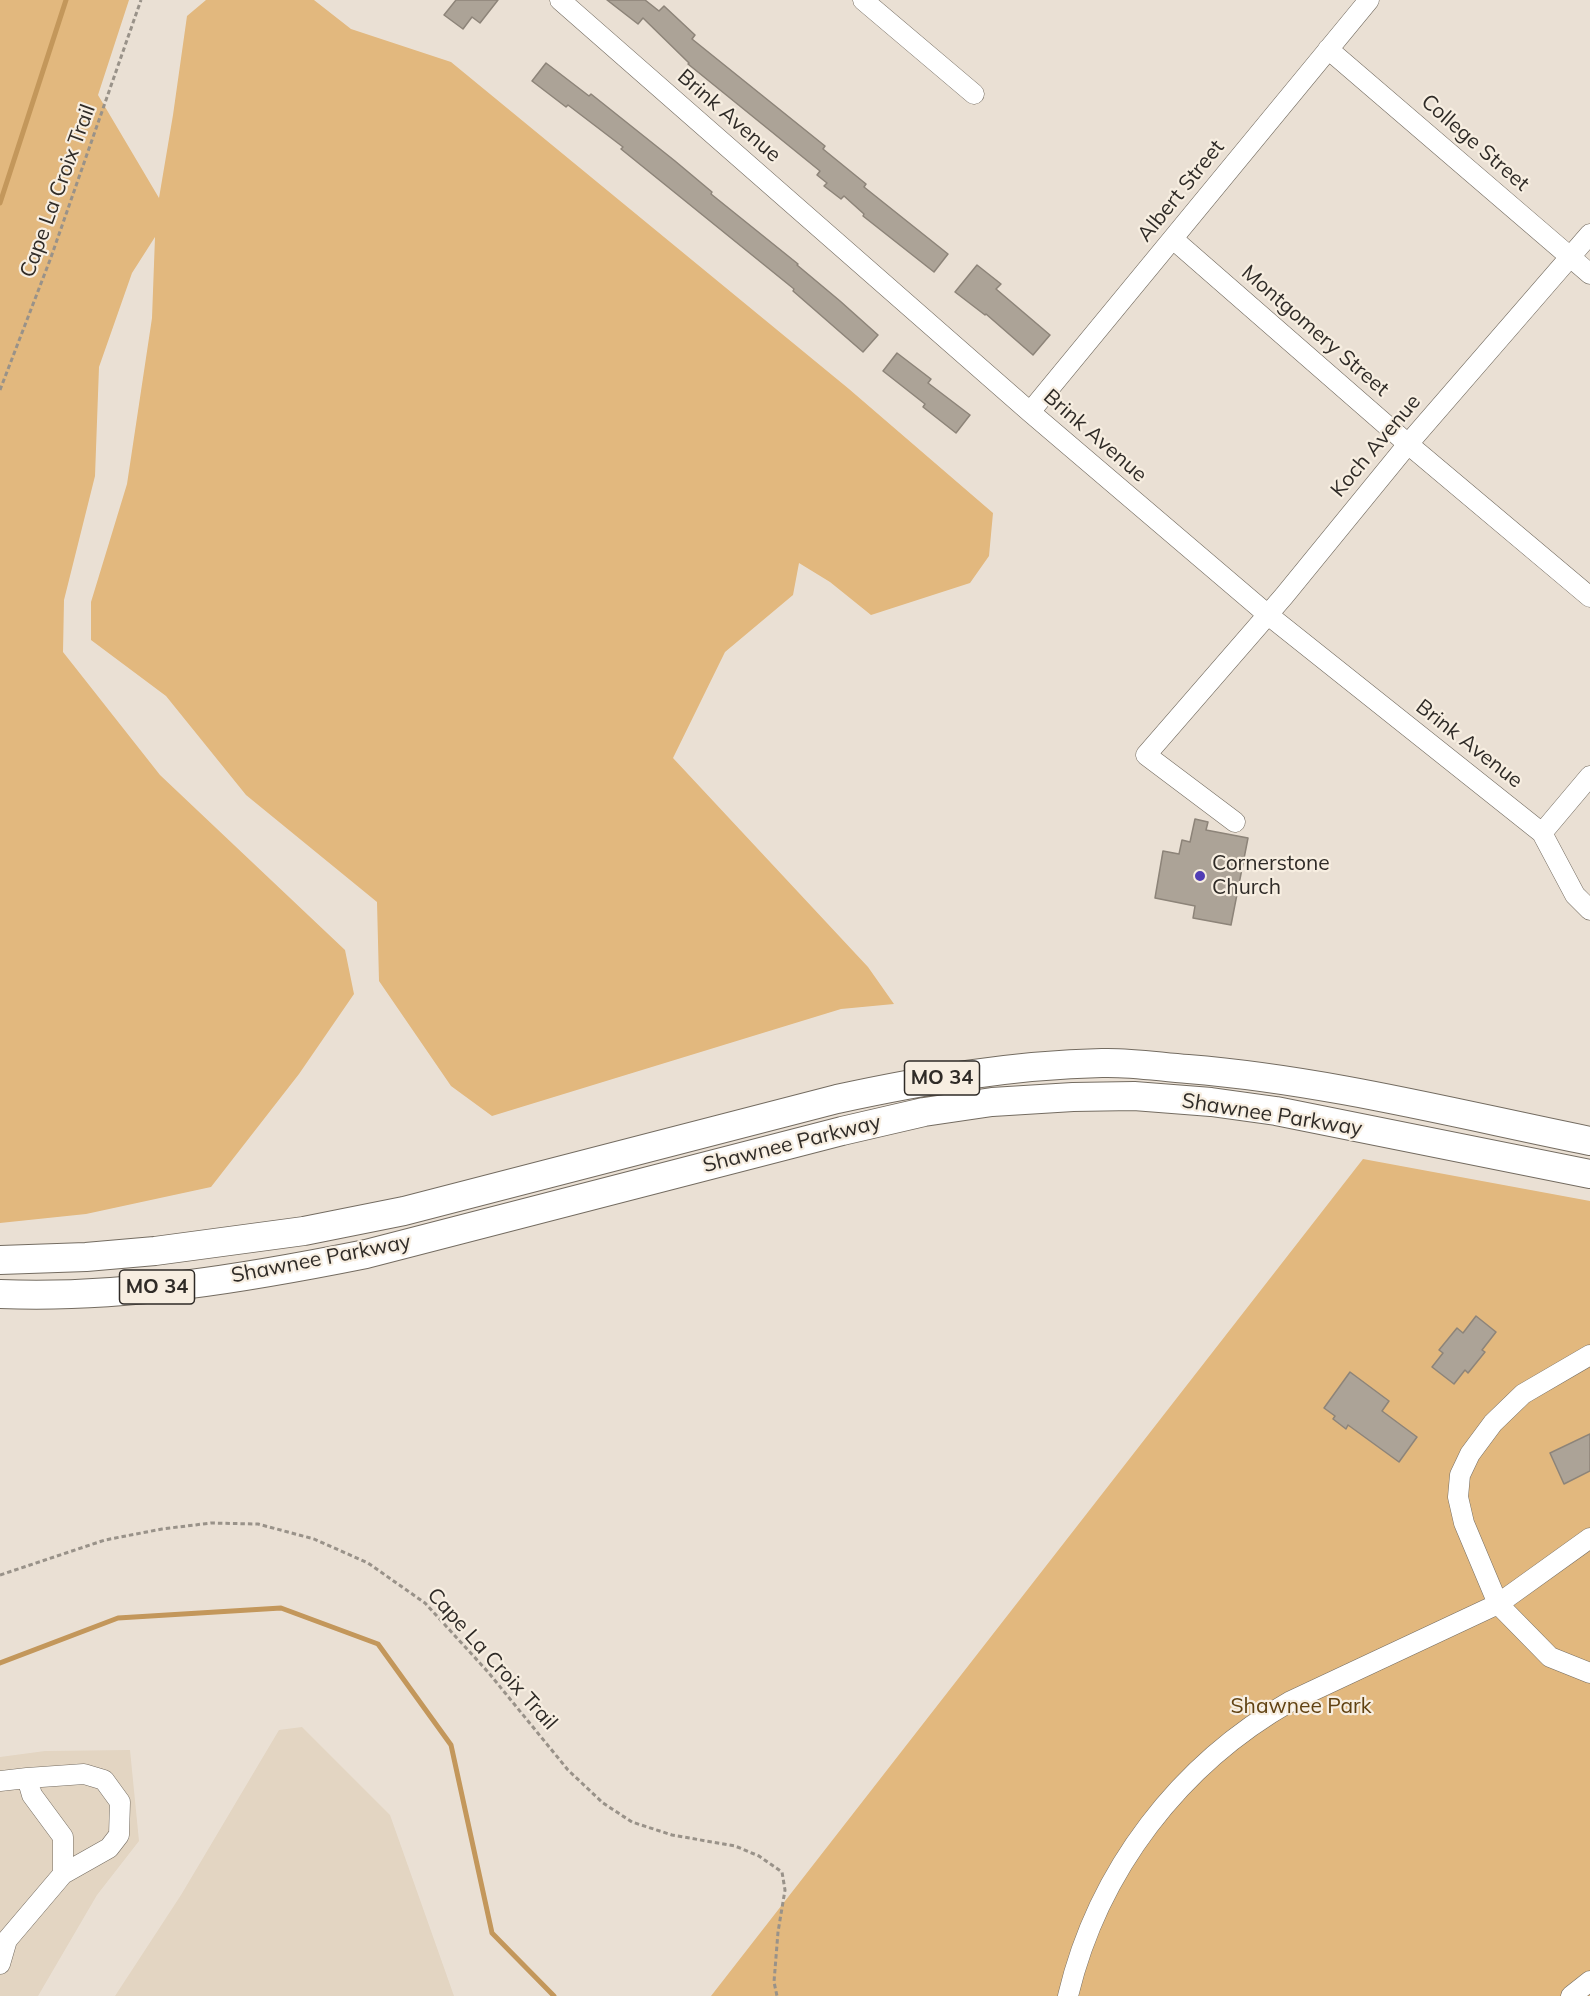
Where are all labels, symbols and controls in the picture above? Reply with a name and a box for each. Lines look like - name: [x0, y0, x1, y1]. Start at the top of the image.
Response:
- street label: Brink Avenue: [672, 64, 786, 168]
- street label: College Street: [1416, 89, 1534, 197]
- street label: Cape La Croix Trail: [15, 101, 101, 281]
- street label: Albert Street: [1132, 135, 1230, 247]
- street label: Montgomery Street: [1236, 260, 1394, 402]
- street label: Brink Avenue: [1038, 384, 1152, 488]
- street label: Koch Avenue: [1326, 389, 1426, 503]
- street label: Brink Avenue: [1411, 694, 1527, 794]
- place label: Cornerstone Church: [1212, 851, 1330, 901]
- marker: Cornerstone Church: [1193, 869, 1207, 883]
- road number: MO 34: [904, 1061, 980, 1095]
- street label: Shawnee Parkway: [1180, 1088, 1364, 1142]
- street label: Shawnee Parkway: [701, 1110, 883, 1178]
- street label: Shawnee Parkway: [229, 1229, 413, 1289]
- road number: MO 34: [120, 1270, 195, 1304]
- street label: Cape La Croix Trail: [422, 1583, 562, 1735]
- park label: Shawnee Park: [1231, 1694, 1371, 1720]

